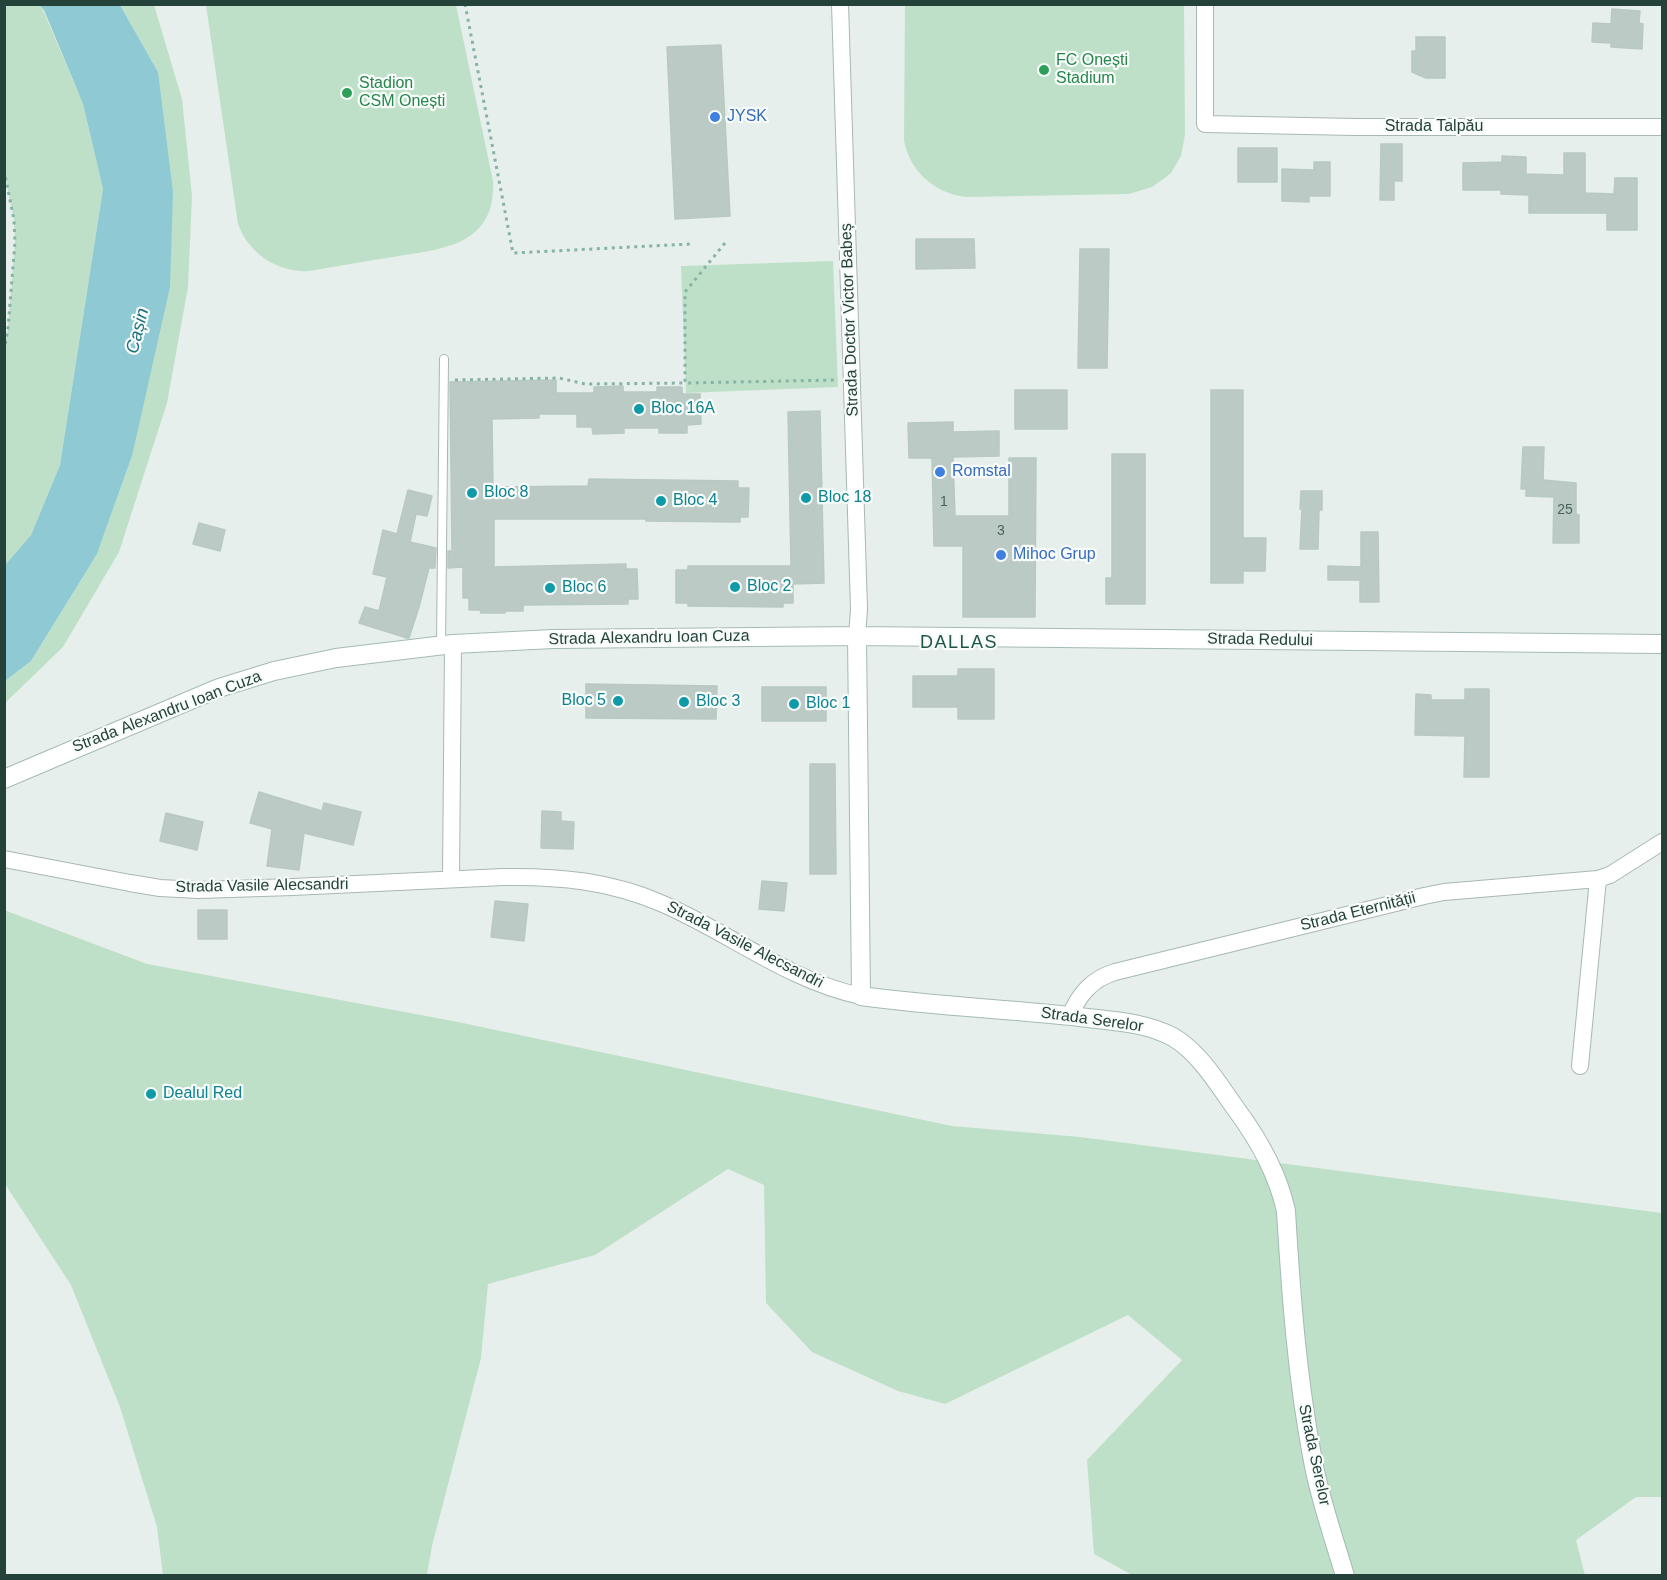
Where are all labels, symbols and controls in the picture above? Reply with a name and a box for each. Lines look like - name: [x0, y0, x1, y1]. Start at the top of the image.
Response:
- place label: FC Onești Stadium: [1056, 51, 1128, 89]
- marker: FC Onești Stadium: [1037, 63, 1051, 77]
- place label: Stadion CSM Onești: [359, 74, 445, 112]
- marker: Stadion CSM Onești: [340, 86, 354, 100]
- place label: JYSK: [727, 107, 767, 127]
- marker: JYSK: [708, 110, 722, 124]
- street label: Strada Talpău: [1385, 117, 1483, 137]
- street label: Strada Doctor Victor Babeș: [837, 223, 863, 417]
- water label: Cașin: [122, 306, 154, 356]
- place label: Bloc 16A: [651, 399, 715, 419]
- marker: Bloc 16A: [632, 402, 646, 416]
- place label: Romstal: [952, 462, 1011, 482]
- marker: Romstal: [933, 465, 947, 479]
- place label: Bloc 8: [484, 483, 528, 503]
- marker: Bloc 8: [465, 486, 479, 500]
- place label: Bloc 18: [818, 488, 871, 508]
- place label: Bloc 4: [673, 491, 717, 511]
- marker: Bloc 18: [799, 491, 813, 505]
- marker: Bloc 4: [654, 494, 668, 508]
- house number: 1: [940, 494, 948, 510]
- house number: 25: [1557, 502, 1573, 518]
- house number: 3: [997, 523, 1005, 539]
- place label: Mihoc Grup: [1013, 545, 1096, 565]
- marker: Mihoc Grup: [994, 548, 1008, 562]
- place label: Bloc 2: [747, 577, 791, 597]
- place label: Bloc 6: [562, 578, 606, 598]
- marker: Bloc 2: [728, 580, 742, 594]
- marker: Bloc 6: [543, 581, 557, 595]
- street label: Strada Alexandru Ioan Cuza: [548, 627, 750, 649]
- street label: Strada Redului: [1207, 629, 1313, 651]
- district label: DALLAS: [920, 632, 998, 654]
- street label: Strada Alexandru Ioan Cuza: [70, 667, 264, 757]
- place label: Bloc 5: [562, 691, 606, 711]
- place label: Bloc 3: [696, 692, 740, 712]
- marker: Bloc 5: [611, 694, 625, 708]
- place label: Bloc 1: [806, 694, 850, 714]
- marker: Bloc 3: [677, 695, 691, 709]
- marker: Bloc 1: [787, 697, 801, 711]
- street label: Strada Vasile Alecsandri: [175, 875, 349, 897]
- street label: Strada Eternității: [1298, 888, 1418, 936]
- street label: Strada Vasile Alecsandri: [664, 897, 826, 993]
- street label: Strada Serelor: [1040, 1003, 1144, 1037]
- place label: Dealul Red: [163, 1084, 242, 1104]
- marker: Dealul Red: [144, 1087, 158, 1101]
- street label: Strada Serelor: [1294, 1403, 1334, 1507]

